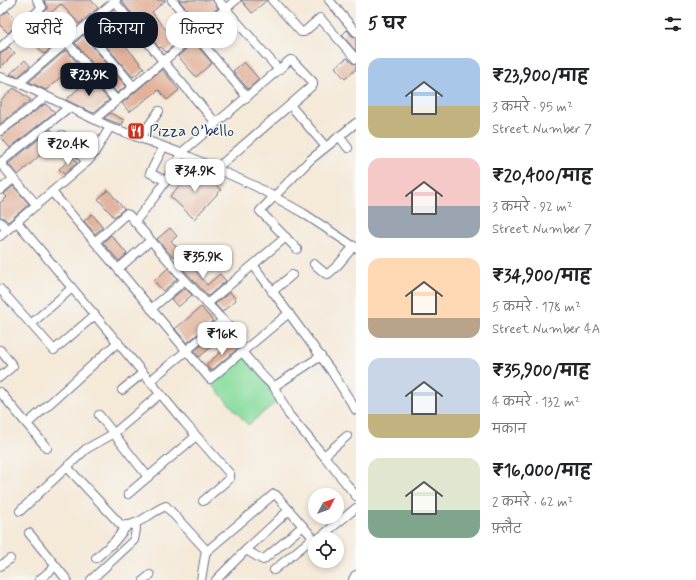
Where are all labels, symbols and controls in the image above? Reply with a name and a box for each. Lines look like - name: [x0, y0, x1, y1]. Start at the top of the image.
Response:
- chip: खरीदें: [12, 12, 76, 48]
- chip: किराया: [84, 12, 158, 48]
- chip: फ़िल्टर: [166, 12, 237, 48]
- text: 5 घर: [368, 13, 405, 35]
- icon: filters: [662, 13, 684, 35]
- pin: ₹23.9K: [56, 63, 122, 97]
- text: ₹23,900/माह: [492, 65, 588, 87]
- text: ₹23.9K: [69, 67, 109, 84]
- icon: home: [400, 74, 448, 122]
- text: 3 कमरे · 95 m²: [492, 99, 573, 116]
- restaurant icon: Pizza O’bello: [126, 121, 146, 141]
- place label: Pizza O’bello: [149, 121, 234, 142]
- text: Street Number 7: [492, 121, 592, 138]
- pin: ₹20.4K: [35, 132, 101, 166]
- text: ₹20.4K: [47, 136, 89, 153]
- pin: ₹34.9K: [162, 159, 228, 193]
- text: ₹34.9K: [175, 163, 215, 180]
- text: ₹20,400/माह: [492, 165, 592, 187]
- icon: home: [400, 174, 448, 222]
- text: 3 कमरे · 92 m²: [492, 199, 573, 216]
- text: Street Number 7: [492, 221, 592, 238]
- pin: ₹35.9K: [170, 245, 236, 279]
- text: ₹35.9K: [183, 249, 223, 266]
- text: ₹34,900/माह: [492, 265, 591, 287]
- icon: home: [400, 274, 448, 322]
- text: 5 कमरे · 178 m²: [492, 299, 581, 316]
- text: Street Number 4A: [492, 321, 600, 338]
- pin: ₹16K: [198, 322, 246, 356]
- text: ₹16K: [206, 326, 238, 343]
- text: ₹35,900/माह: [492, 360, 590, 382]
- icon: home: [400, 374, 448, 422]
- text: 4 कमरे · 132 m²: [492, 394, 580, 411]
- text: मकान: [492, 421, 526, 438]
- text: ₹16,000/माह: [492, 460, 591, 482]
- icon: home: [400, 474, 448, 522]
- north arrow: [308, 488, 344, 524]
- map controls: [308, 488, 344, 568]
- text: 2 कमरे · 62 m²: [492, 494, 573, 511]
- text: फ़्लैट: [492, 521, 522, 538]
- button: locate: [308, 532, 344, 568]

